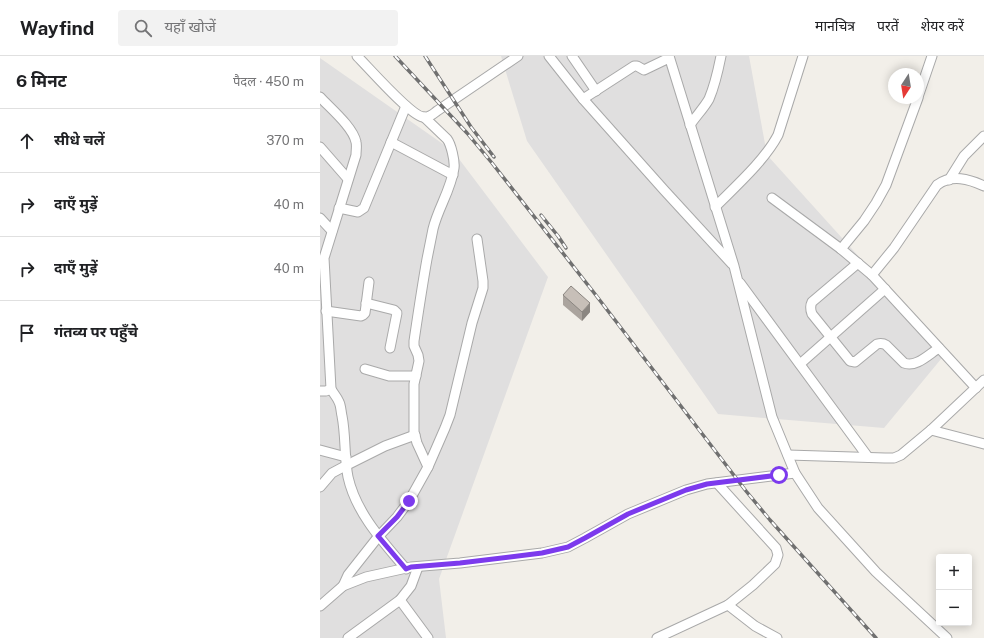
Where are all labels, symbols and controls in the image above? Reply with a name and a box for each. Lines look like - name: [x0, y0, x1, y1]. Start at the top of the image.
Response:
- search box: [118, 10, 398, 46]
- text: Wayfind: [20, 17, 94, 39]
- icon: search: [132, 17, 154, 39]
- text: यहाँ खोजें: [164, 18, 216, 35]
- text: मानचित्र: [815, 18, 855, 34]
- text: परतें: [877, 18, 899, 34]
- text: शेयर करें: [921, 18, 964, 34]
- north arrow: [888, 68, 924, 104]
- text: 6 मिनट: [16, 71, 67, 91]
- text: पैदल · 450 m: [233, 74, 304, 89]
- icon: ahead: [16, 130, 38, 152]
- text: सीधे चलें: [54, 131, 105, 148]
- text: 370 m: [266, 133, 304, 148]
- icon: right: [16, 194, 38, 216]
- text: दाएँ मुड़ें: [54, 195, 98, 212]
- text: 40 m: [273, 197, 304, 212]
- icon: right: [16, 258, 38, 280]
- text: दाएँ मुड़ें: [54, 259, 98, 276]
- text: 40 m: [273, 261, 304, 276]
- icon: arrive: [16, 322, 38, 344]
- text: गंतव्य पर पहुँचे: [54, 323, 138, 340]
- route start: [770, 466, 788, 484]
- route end: [400, 492, 418, 510]
- map controls: [936, 554, 972, 626]
- button: +: [936, 554, 972, 590]
- button: −: [936, 590, 972, 626]

